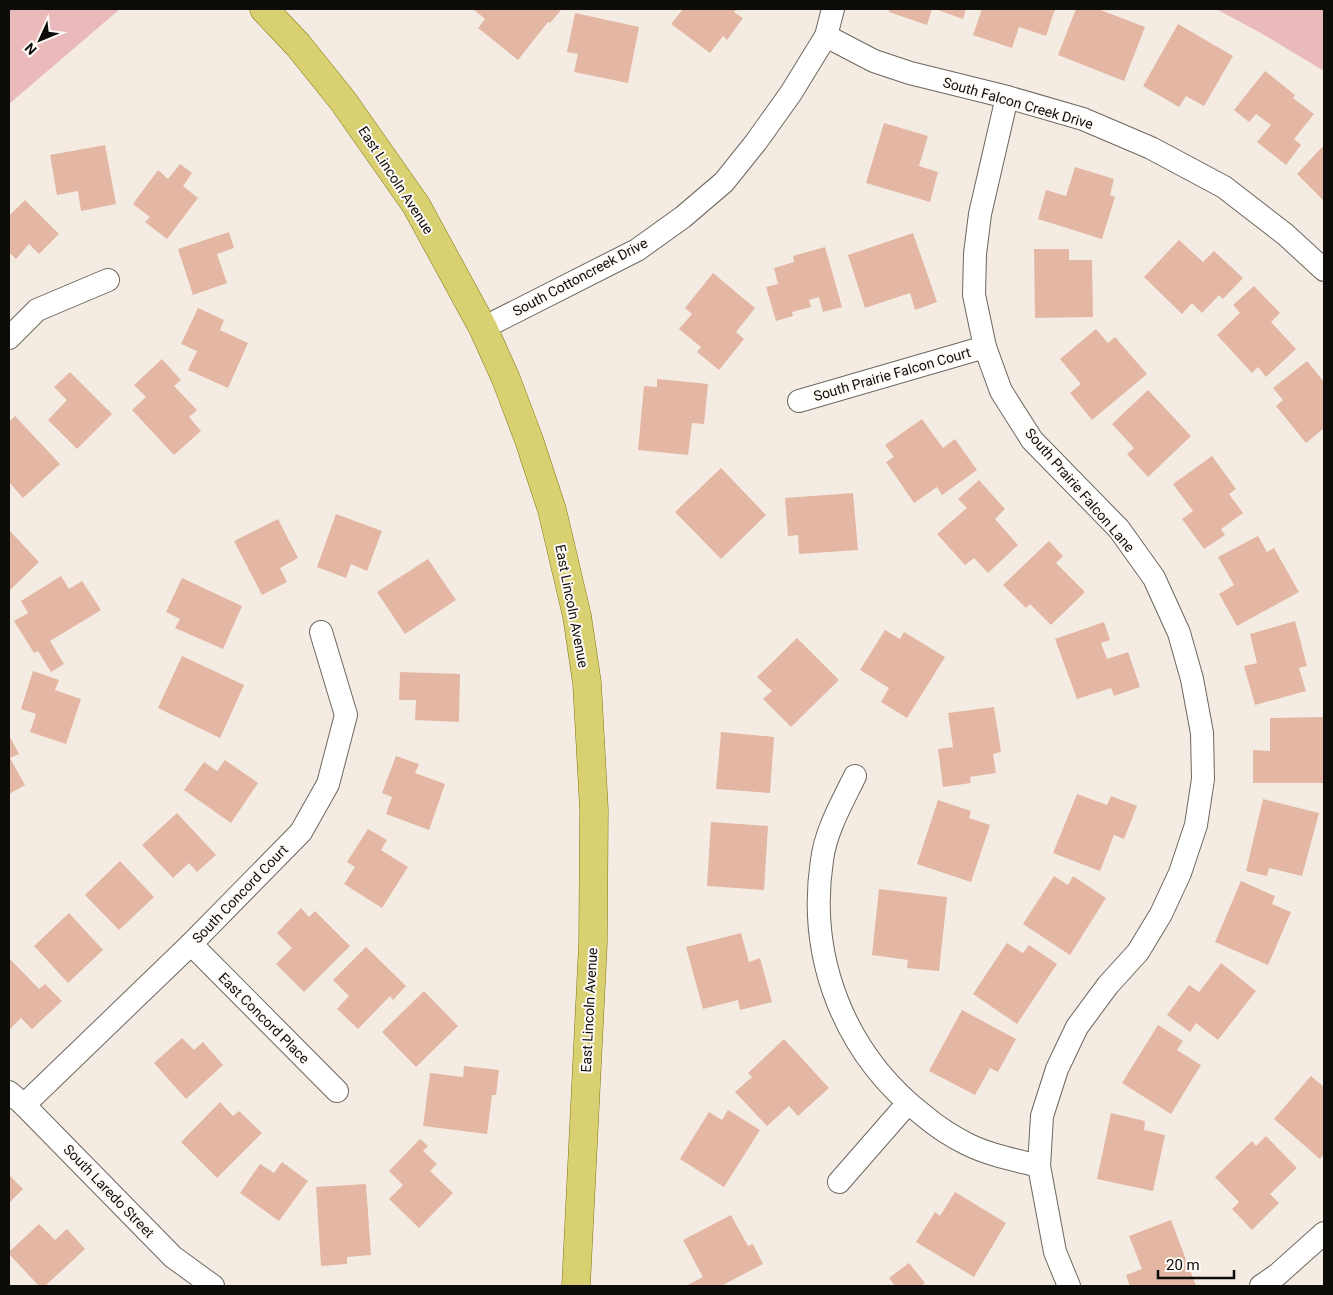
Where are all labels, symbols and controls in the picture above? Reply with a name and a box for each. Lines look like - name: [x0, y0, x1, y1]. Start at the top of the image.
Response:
- north arrow: [15, 15, 65, 65]
- text: N: [21, 40, 40, 58]
- street label: South Falcon Creek Drive: [941, 74, 1095, 132]
- street label: East Lincoln Avenue: [355, 123, 437, 237]
- street label: South Cottoncreek Drive: [510, 235, 650, 319]
- street label: South Prairie Falcon Court: [812, 344, 973, 404]
- street label: South Prairie Falcon Lane: [1022, 425, 1138, 555]
- street label: East Lincoln Avenue: [552, 543, 592, 669]
- street label: South Concord Court: [189, 841, 291, 946]
- street label: East Lincoln Avenue: [578, 947, 600, 1073]
- street label: East Concord Place: [215, 969, 313, 1067]
- street label: South Laredo Street: [60, 1141, 158, 1241]
- scale bar: [1158, 1248, 1234, 1280]
- text: 20 m: [1166, 1256, 1200, 1274]

